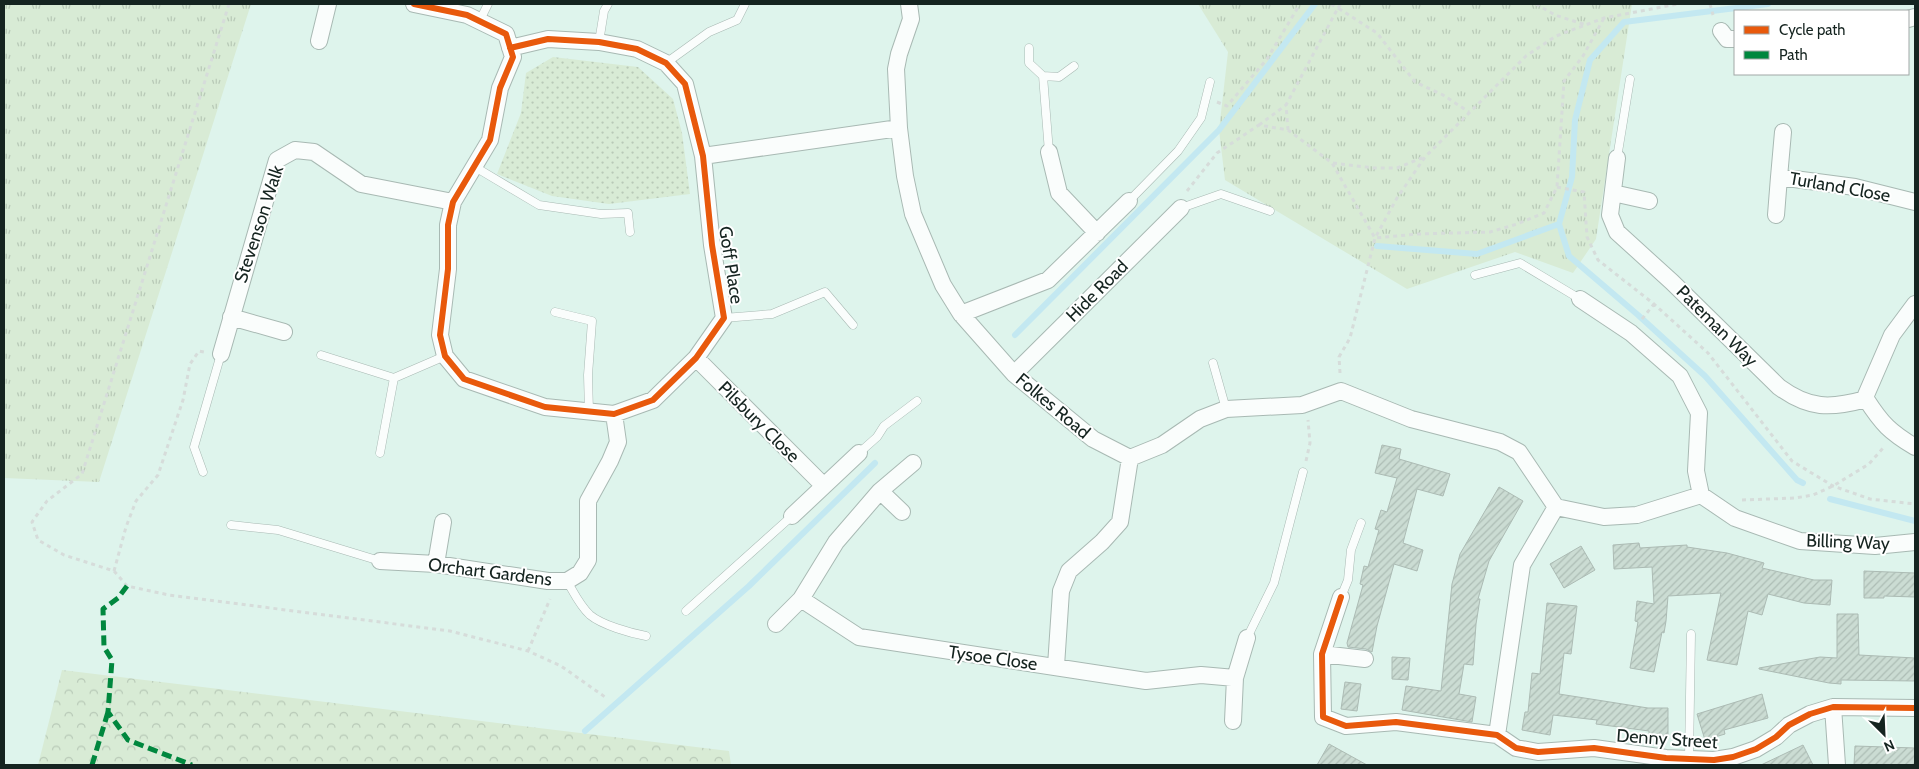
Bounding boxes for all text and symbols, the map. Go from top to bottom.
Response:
legend [1734,10,1909,75]
text: Cycle path [1779,21,1845,39]
text: Path [1779,46,1808,64]
street label: Stevenson Walk [230,162,289,285]
street label: Turland Close [1788,167,1892,207]
street label: Goff Place [714,225,748,305]
street label: Hide Road [1061,255,1133,327]
street label: Pateman Way [1672,281,1762,371]
street label: Folkes Road [1011,369,1095,443]
street label: Pilsbury Close [714,377,804,467]
street label: Billing Way [1806,530,1890,554]
street label: Orchart Gardens [427,553,553,591]
street label: Tysoe Close [947,641,1039,675]
north arrow [1859,709,1909,759]
street label: Denny Street [1616,724,1718,754]
text: N [1881,736,1897,756]

